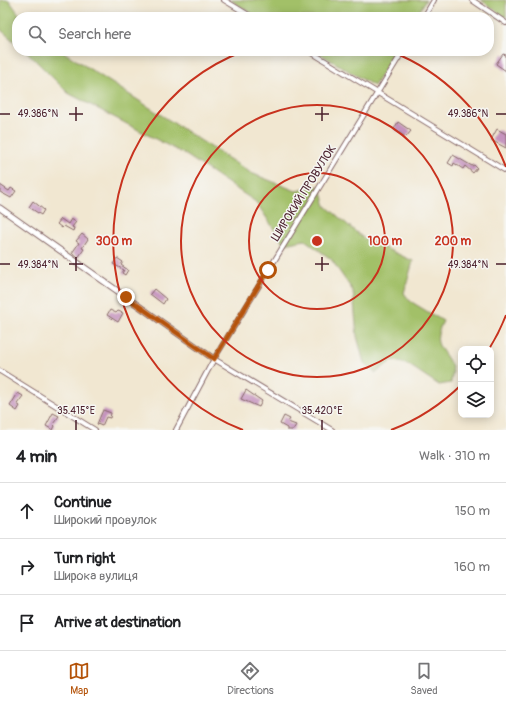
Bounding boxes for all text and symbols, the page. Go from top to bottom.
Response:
search box [12,12,494,56]
icon: search [26,23,48,45]
text: Search here [58,25,131,44]
text: 49.386°N [18,108,59,120]
text: 49.386°N [448,108,489,120]
street label: ШИРОКИЙ ПРОВУЛОК [268,142,340,244]
text: 300 m [96,234,133,249]
centre of rings [310,234,324,248]
text: 100 m [368,234,403,249]
text: 200 m [435,234,472,249]
text: 49.384°N [18,259,59,271]
text: 49.384°N [448,259,489,271]
route start [259,261,277,279]
route end [117,288,135,306]
map controls [458,346,494,418]
button: locate [458,346,494,382]
button: layers [458,382,494,418]
text: 35.415°E [57,405,95,417]
text: 35.420°E [302,405,343,417]
text: 4 min [16,446,57,467]
text: Walk · 310 m [419,448,490,464]
text: Continue [54,493,112,512]
icon: ahead [16,500,38,522]
text: 150 m [455,503,490,519]
text: Широкий провулок [54,512,157,528]
text: Turn right [54,549,115,568]
icon: right [16,556,38,578]
text: 160 m [454,559,490,575]
text: Широка вулиця [54,568,138,584]
icon: arrive [16,612,38,634]
text: Arrive at destination [54,613,181,632]
tab: Map [68,660,90,697]
tab: Directions [227,660,274,697]
tab: Saved [410,660,438,697]

